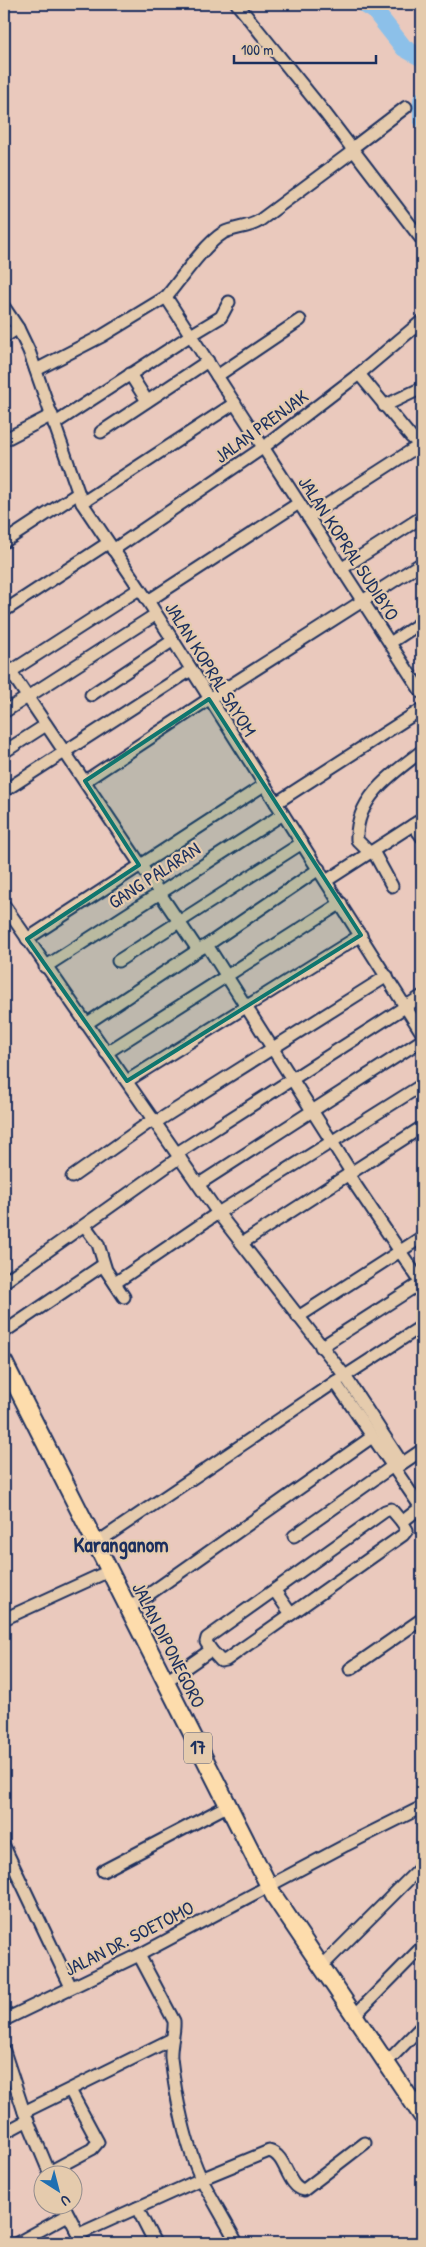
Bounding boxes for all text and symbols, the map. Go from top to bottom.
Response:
scale bar [234,32,376,64]
text: 100 m [241,39,274,60]
street label: JALAN PRENJAK [209,383,313,469]
street label: JALAN KOPRAL SUDIBYO [293,471,405,625]
street label: JALAN KOPRAL SAYOM [159,597,263,741]
street label: GANG PALARAN [103,836,205,914]
district label: Karanganom [74,1530,168,1560]
street label: JALAN DIPONEGORO [126,1578,212,1712]
road number: 17 [184,1732,212,1764]
street label: JALAN DR. SOETOMO [60,1894,198,1982]
north arrow [32,2164,82,2214]
text: U [57,2191,75,2211]

